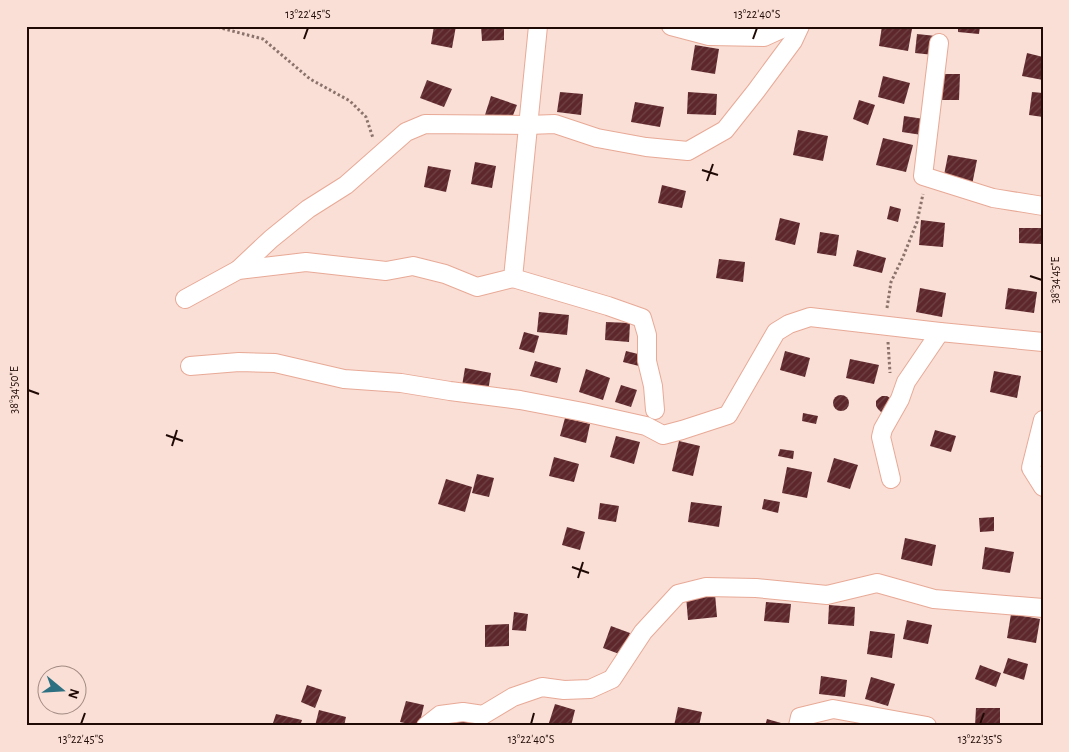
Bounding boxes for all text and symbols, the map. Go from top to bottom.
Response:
text: 13°22'45"S [285,8,331,20]
text: 13°22'40"S [734,8,781,20]
text: 38°34'45"E [1049,256,1061,303]
text: 38°34'50"E [8,366,20,414]
north arrow [38,664,88,714]
text: N [65,687,82,701]
text: 13°22'45"S [58,733,104,745]
text: 13°22'40"S [508,733,555,745]
text: 13°22'35"S [958,733,1003,745]

